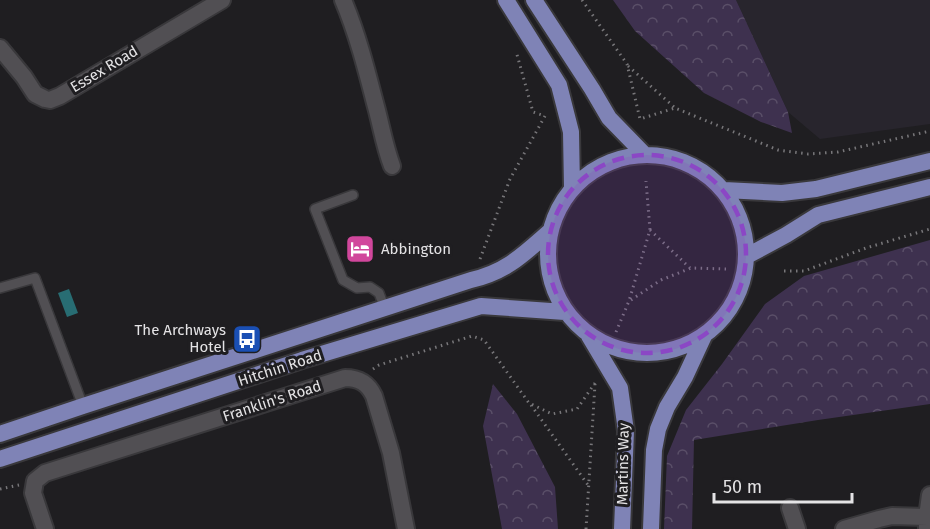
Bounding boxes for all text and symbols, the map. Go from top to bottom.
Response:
street label: Essex Road [67,42,141,96]
hotel icon: Abbington [344,233,376,265]
place label: Abbington [381,240,451,258]
place label: The Archways Hotel [135,321,227,356]
bus stop icon: The Archways Hotel [231,323,263,355]
street label: Hitchin Road [236,346,324,390]
street label: Franklin's Road [220,377,324,425]
street label: Martins Way [613,422,633,505]
scale bar [714,466,852,504]
text: 50 m [723,476,762,498]

